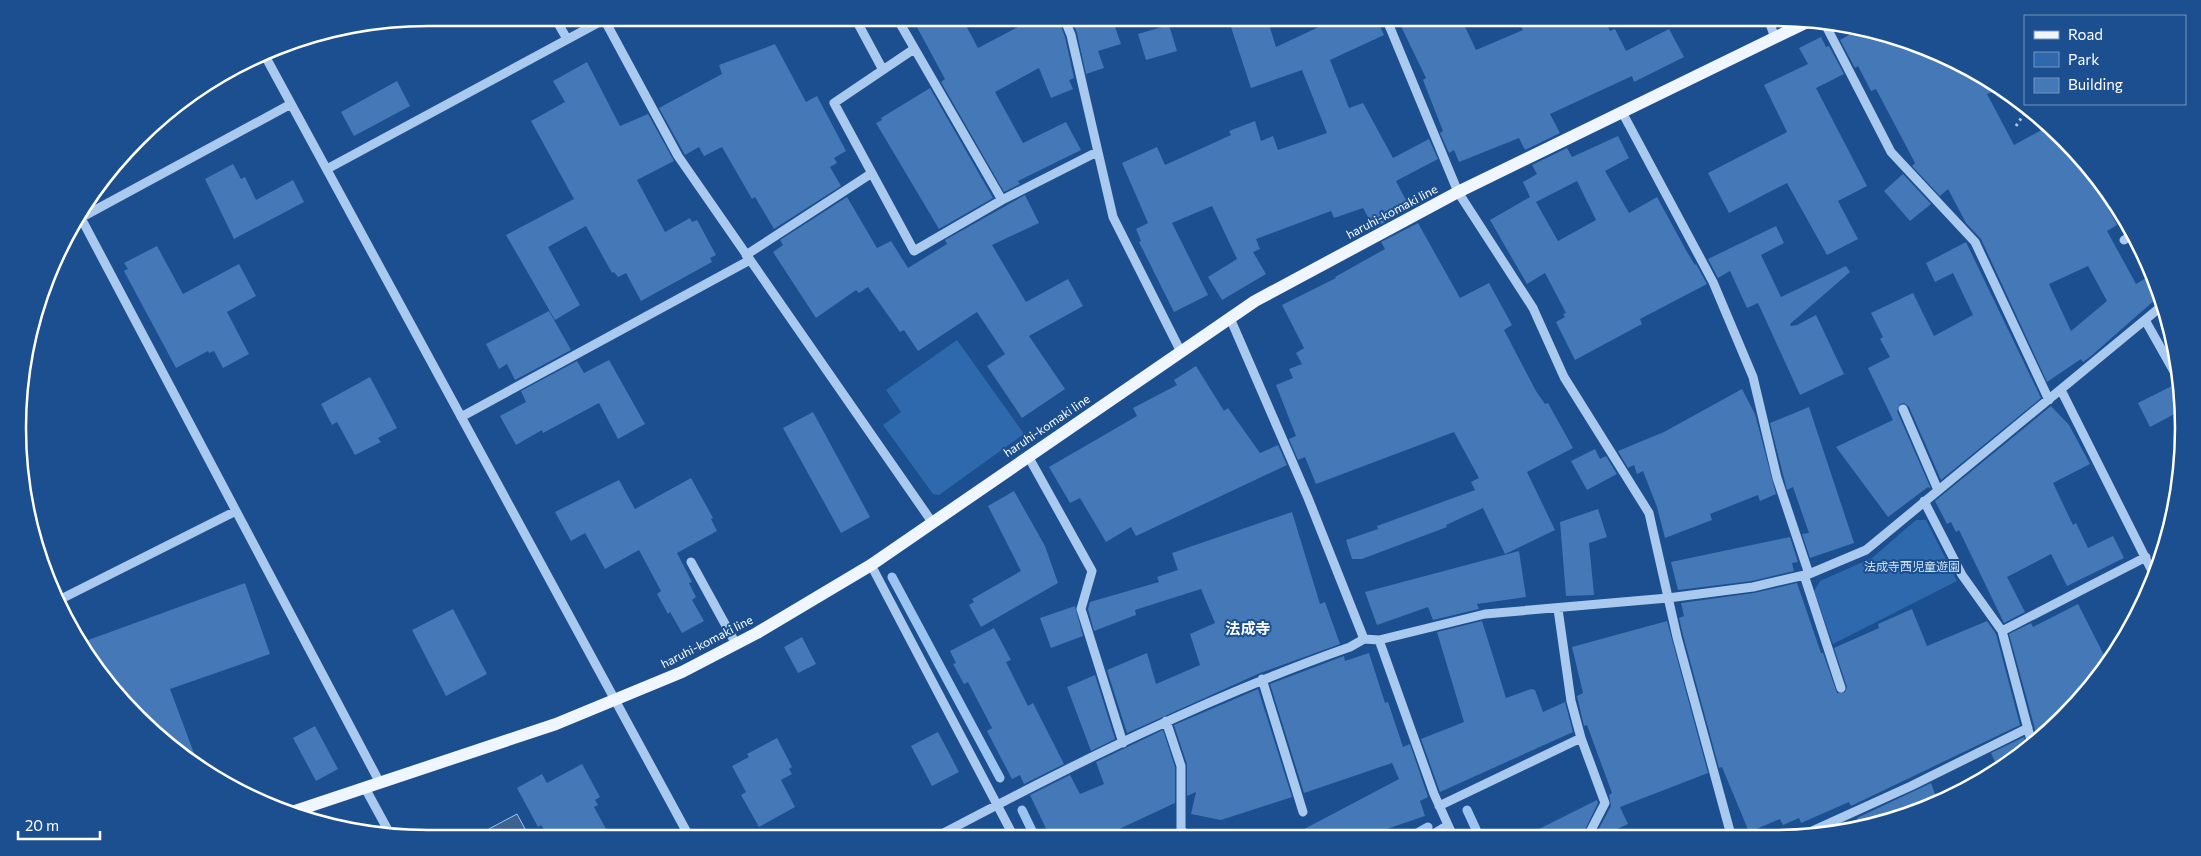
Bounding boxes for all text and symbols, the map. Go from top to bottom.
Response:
legend [2024,15,2186,105]
text: Road [2068,25,2103,43]
text: Park [2068,50,2099,68]
text: Building [2068,75,2123,93]
street label: haruhi-komaki line [1344,181,1439,241]
street label: haruhi-komaki line [1001,391,1092,459]
park label: 法成寺西児童遊園 [1864,559,1960,573]
street label: haruhi-komaki line [658,612,755,670]
district label: 法成寺 [1225,619,1271,637]
scale bar [18,808,100,840]
text: 20 m [25,816,59,834]

